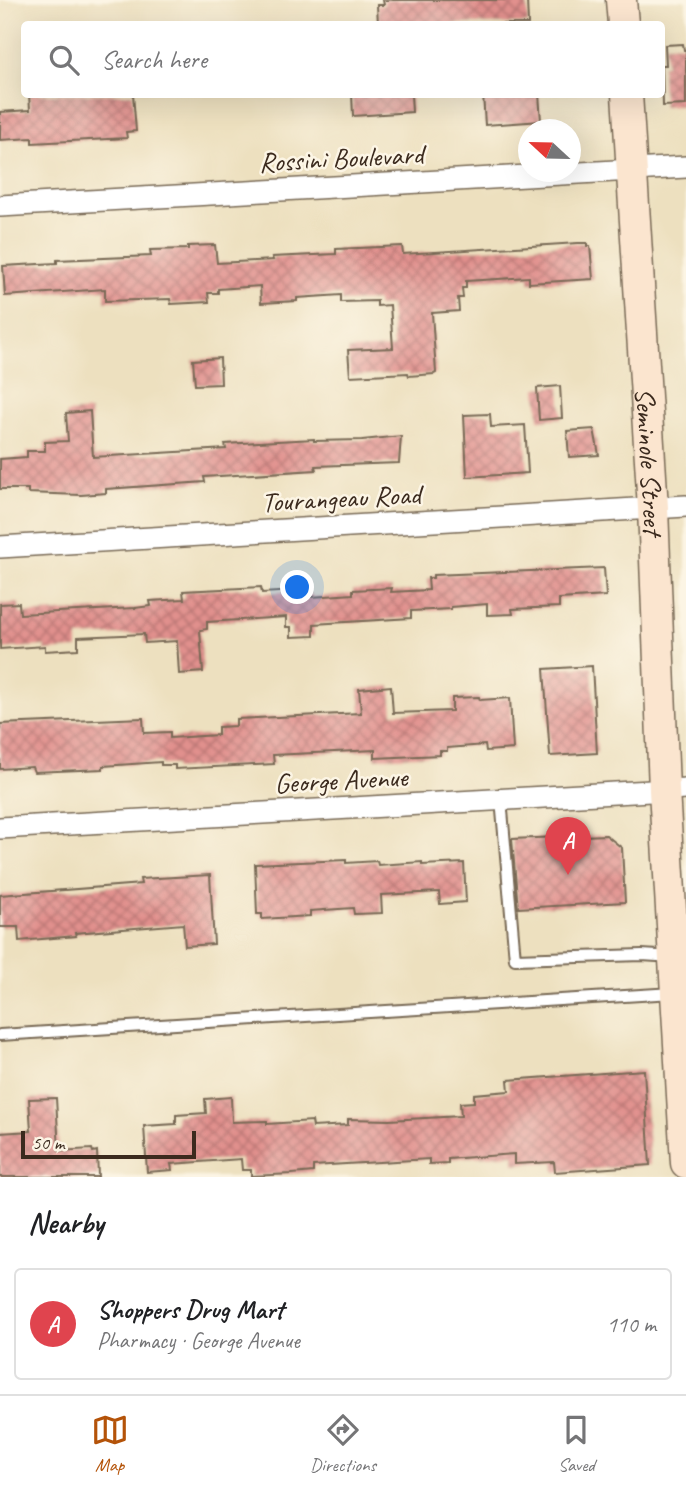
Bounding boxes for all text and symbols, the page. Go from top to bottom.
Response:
search box [21,21,665,98]
icon: search [45,41,83,79]
text: Search here [101,43,207,76]
north arrow [518,119,581,182]
street label: Rossini Boulevard [258,136,428,180]
street label: Seminole Street [628,387,672,539]
street label: Tourangeau Road [261,476,425,520]
your location [280,570,314,604]
street label: George Avenue [274,759,410,801]
pin: A [545,817,591,875]
scale bar [21,1128,196,1160]
text: 50 m [32,1131,64,1155]
text: Nearby [28,1204,104,1242]
text: Shoppers Drug Mart [97,1293,284,1326]
text: A [47,1310,59,1339]
text: 110 m [607,1310,656,1339]
text: Pharmacy · George Avenue [97,1326,300,1355]
tab: Map [91,1411,129,1477]
tab: Directions [310,1411,376,1477]
tab: Saved [557,1411,595,1477]

